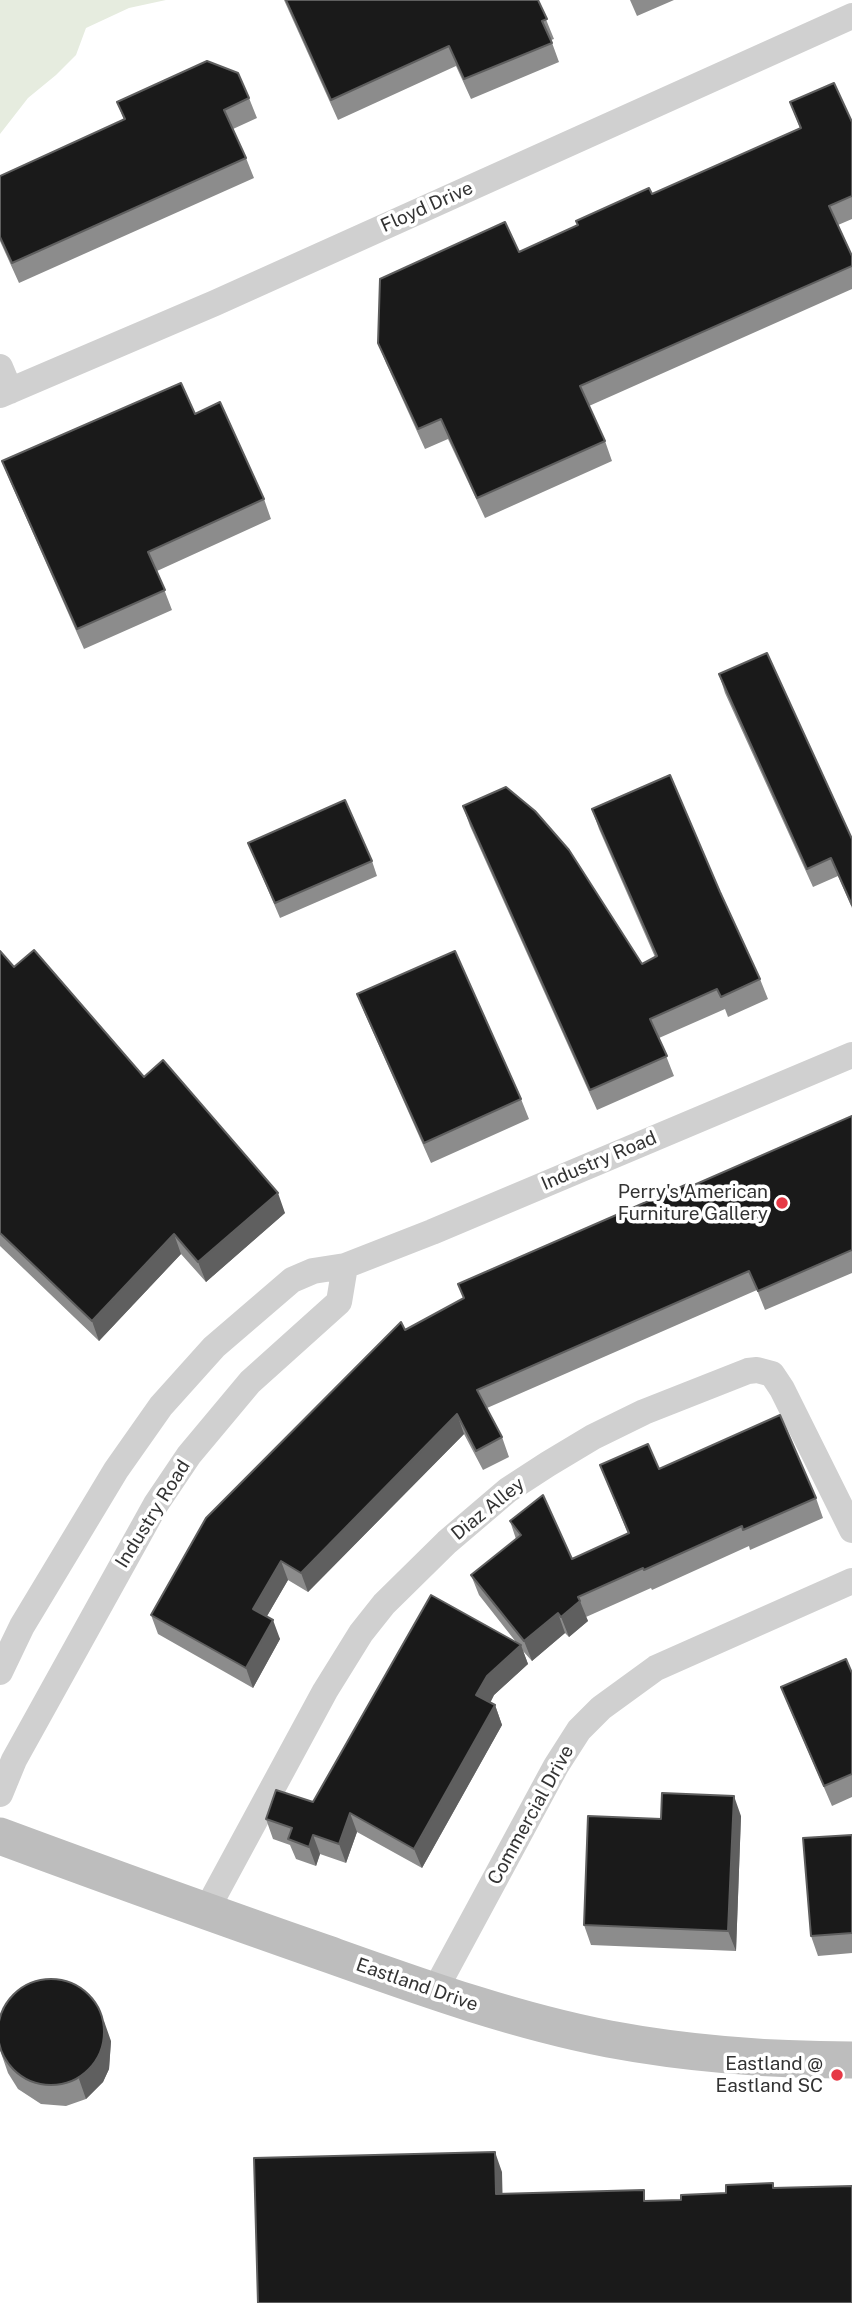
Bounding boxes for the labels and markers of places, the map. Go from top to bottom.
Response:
place label: Perry's American Furniture Gallery [618,1181,768,1225]
marker: Perry's American Furniture Gallery [774,1195,790,1211]
place label: Eastland @ Eastland SC [715,2053,823,2097]
marker: Eastland @ Eastland SC [829,2067,845,2083]

